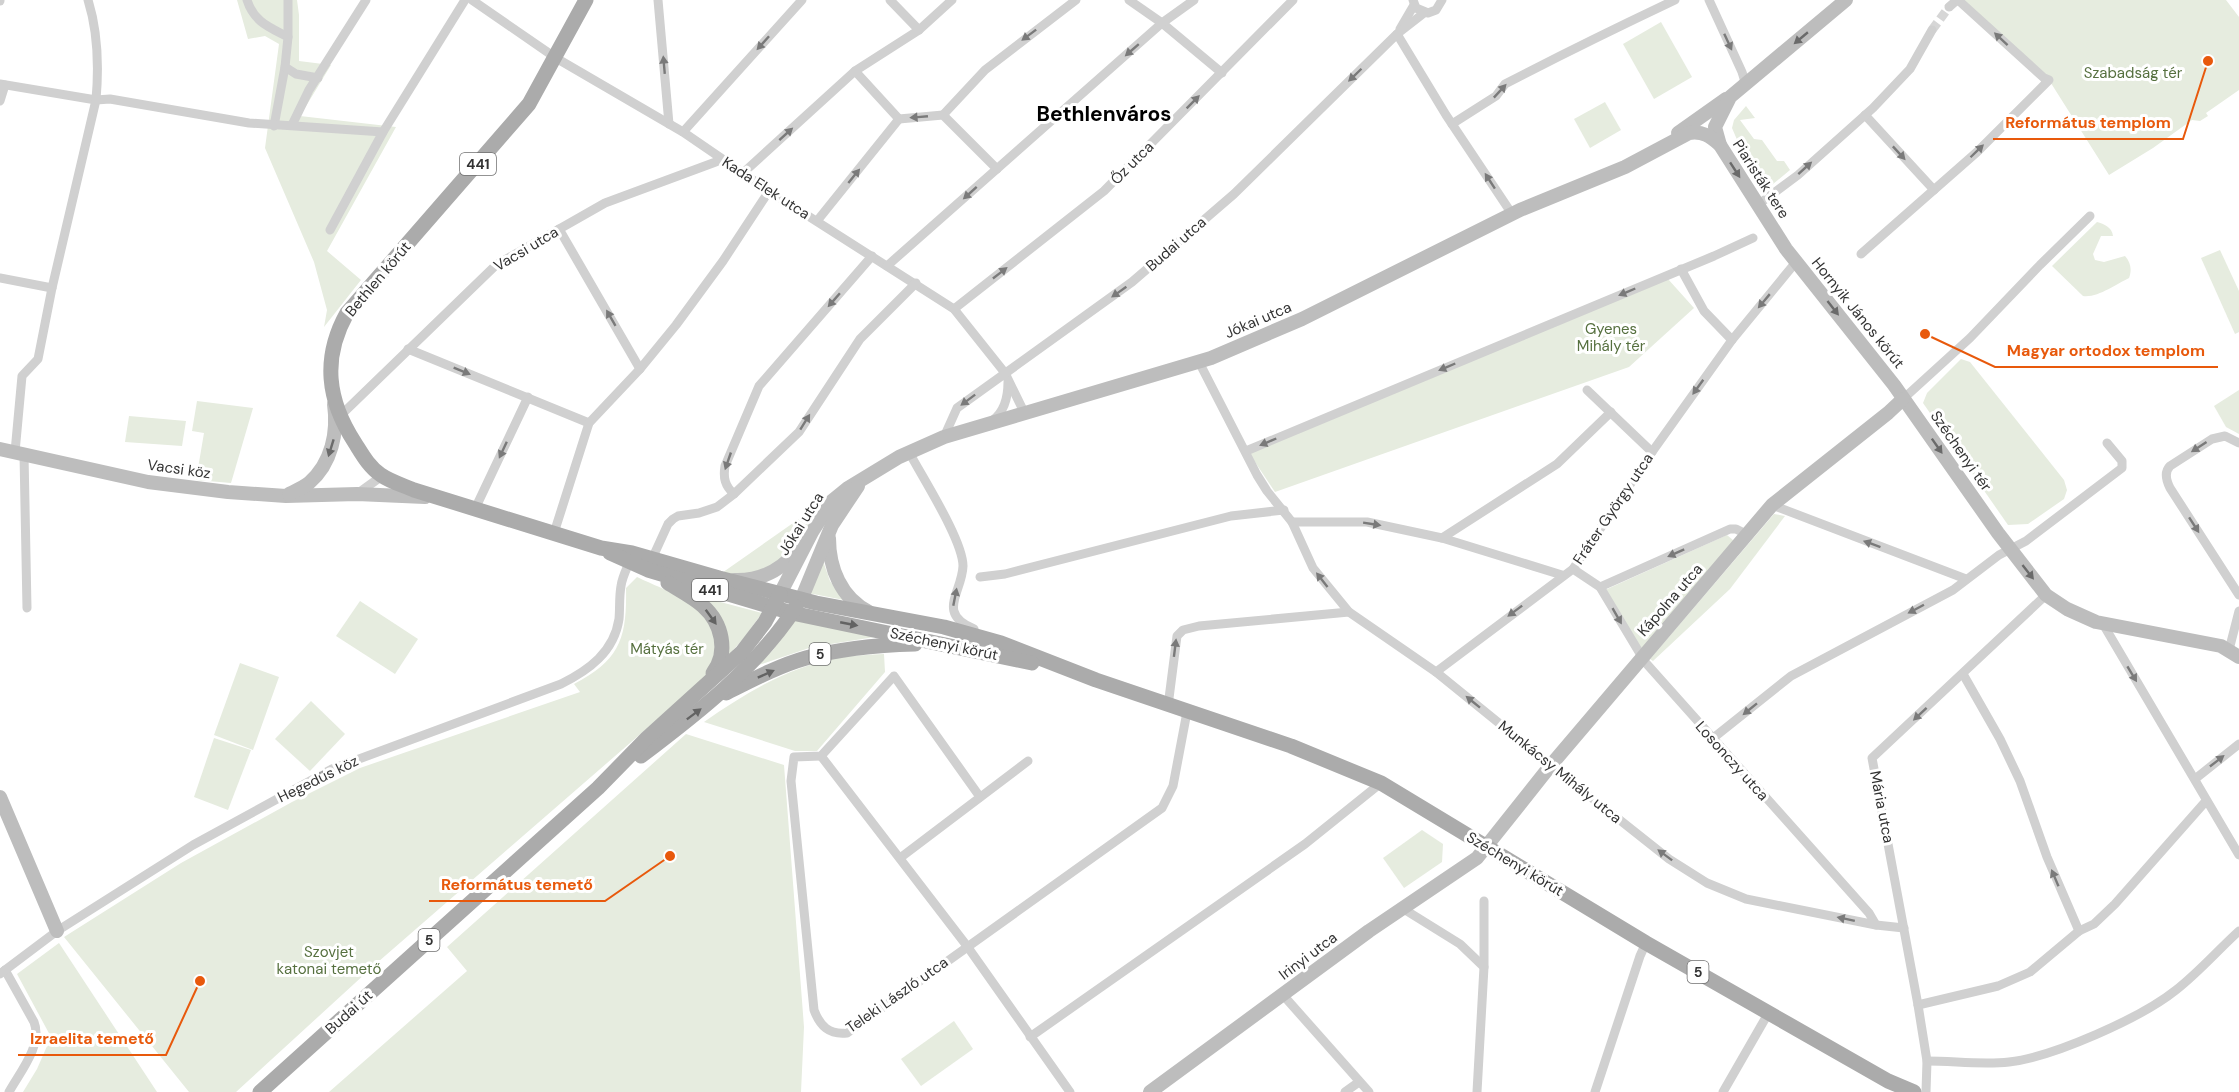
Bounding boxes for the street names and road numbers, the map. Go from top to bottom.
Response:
street label: Piaristák tere [1728,136,1794,222]
street label: Őz utca [1106,137,1158,189]
street label: Kada Elek utca [718,152,814,224]
road number: 441 [460,153,496,175]
street label: Budai utca [1142,212,1210,276]
street label: Vacsi utca [490,222,562,276]
street label: Bethlen körút [341,237,415,321]
street label: Hornyik János körút [1807,253,1909,373]
street label: Jókai utca [1222,297,1294,343]
street label: Széchenyi tér [1926,407,1996,496]
street label: Fráter György utca [1568,449,1658,569]
street label: Vacsi köz [146,455,212,483]
street label: Jókai utca [774,489,828,559]
street label: Kápolna utca [1633,559,1707,641]
road number: 441 [692,579,728,601]
street label: Széchenyi körút [888,623,1000,665]
road number: 5 [810,643,830,665]
street label: Munkácsy Mihály utca [1494,716,1626,828]
street label: Losonczy utca [1691,717,1773,805]
street label: Hegedűs köz [274,751,362,807]
street label: Mária utca [1865,769,1899,845]
street label: Széchenyi körút [1463,827,1567,901]
street label: Irinyi utca [1275,928,1341,984]
road number: 5 [418,929,440,951]
street label: Teleki László utca [842,952,952,1038]
road number: 5 [1688,961,1708,983]
street label: Budai út [321,985,377,1039]

